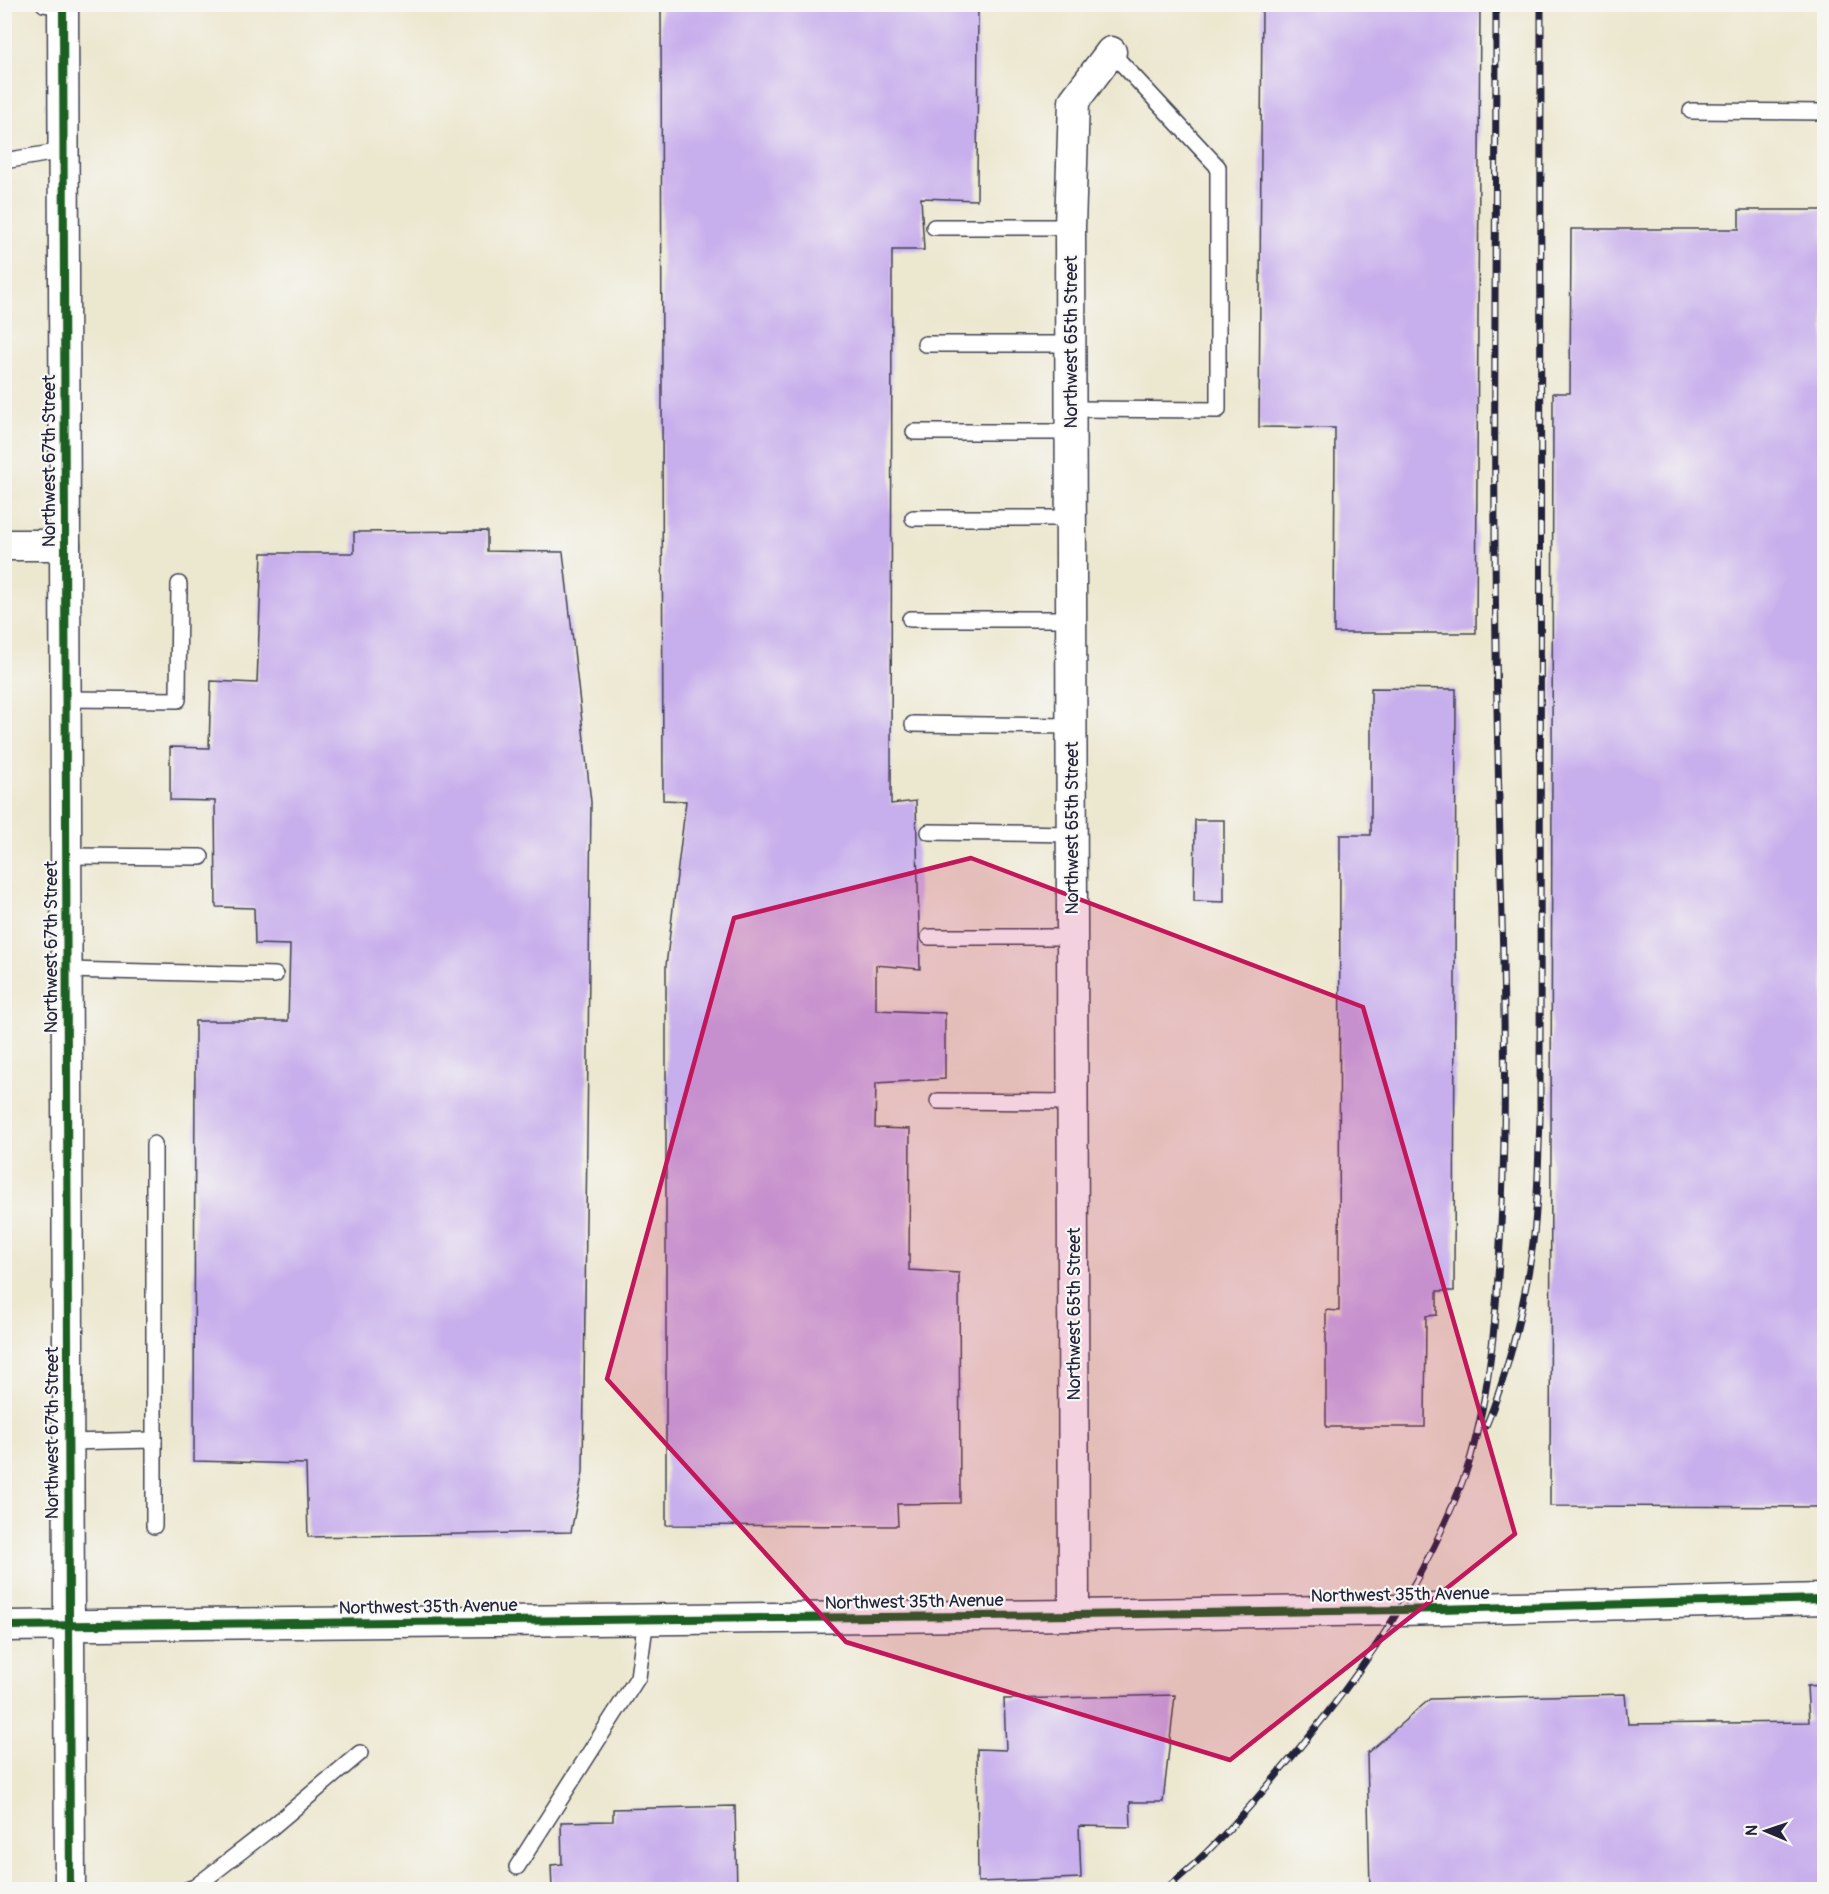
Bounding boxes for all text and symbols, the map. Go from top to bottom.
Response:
street label: Northwest 65th Street [1060,255,1083,428]
street label: Northwest 67th Street [38,374,61,547]
street label: Northwest 65th Street [1061,741,1084,914]
street label: Northwest 67th Street [40,860,63,1033]
street label: Northwest 65th Street [1063,1227,1086,1400]
street label: Northwest 67th Street [41,1346,64,1519]
street label: Northwest 35th Avenue [1310,1582,1490,1608]
street label: Northwest 35th Avenue [824,1589,1004,1615]
street label: Northwest 35th Avenue [338,1594,518,1620]
north arrow [1736,1801,1796,1861]
text: N [1742,1825,1762,1836]

